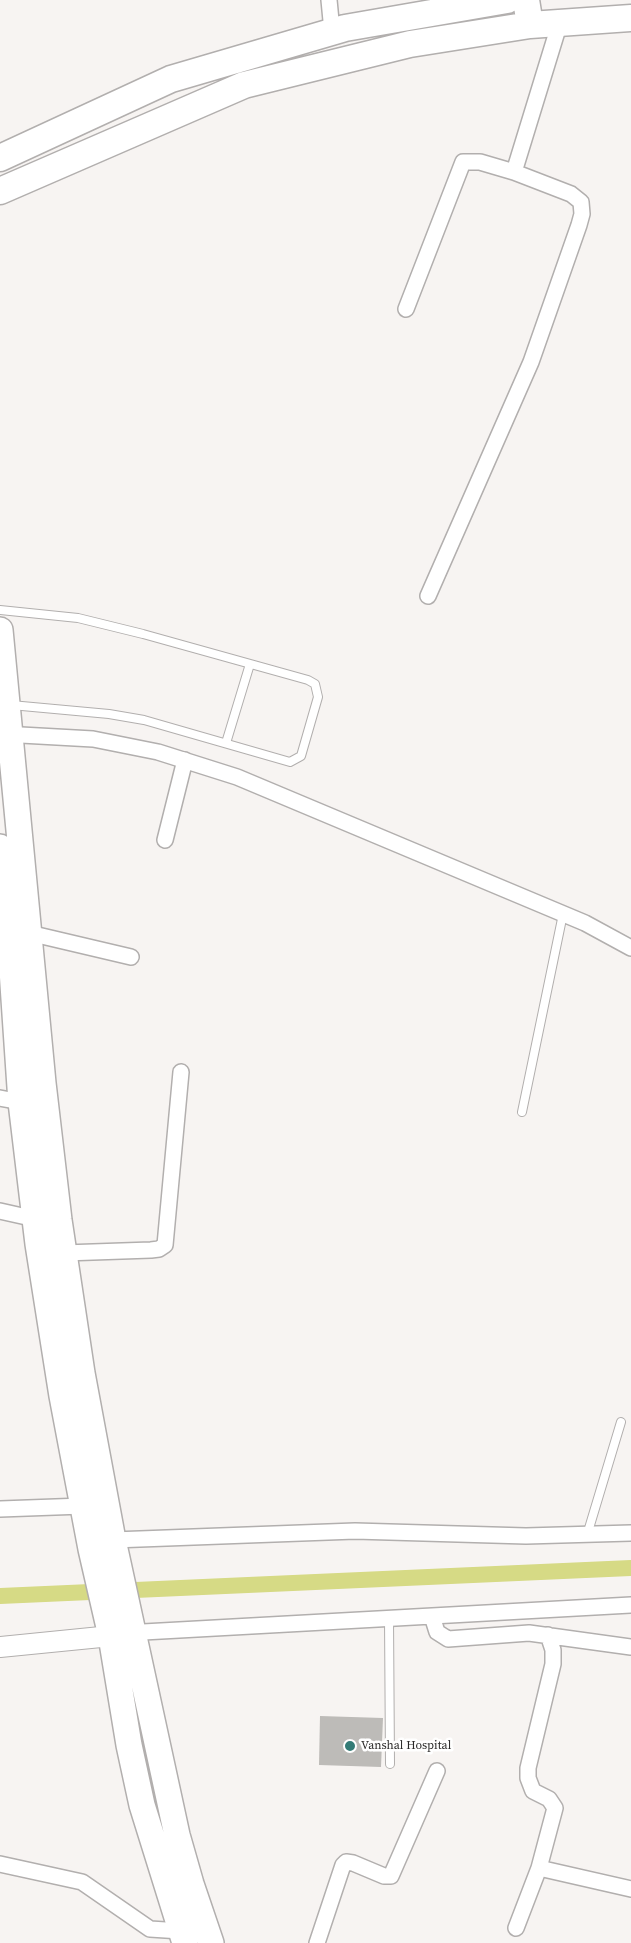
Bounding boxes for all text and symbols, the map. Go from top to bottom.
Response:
marker: Vanshal Hospital [343,1739,357,1753]
place label: Vanshal Hospital [361,1739,451,1753]

